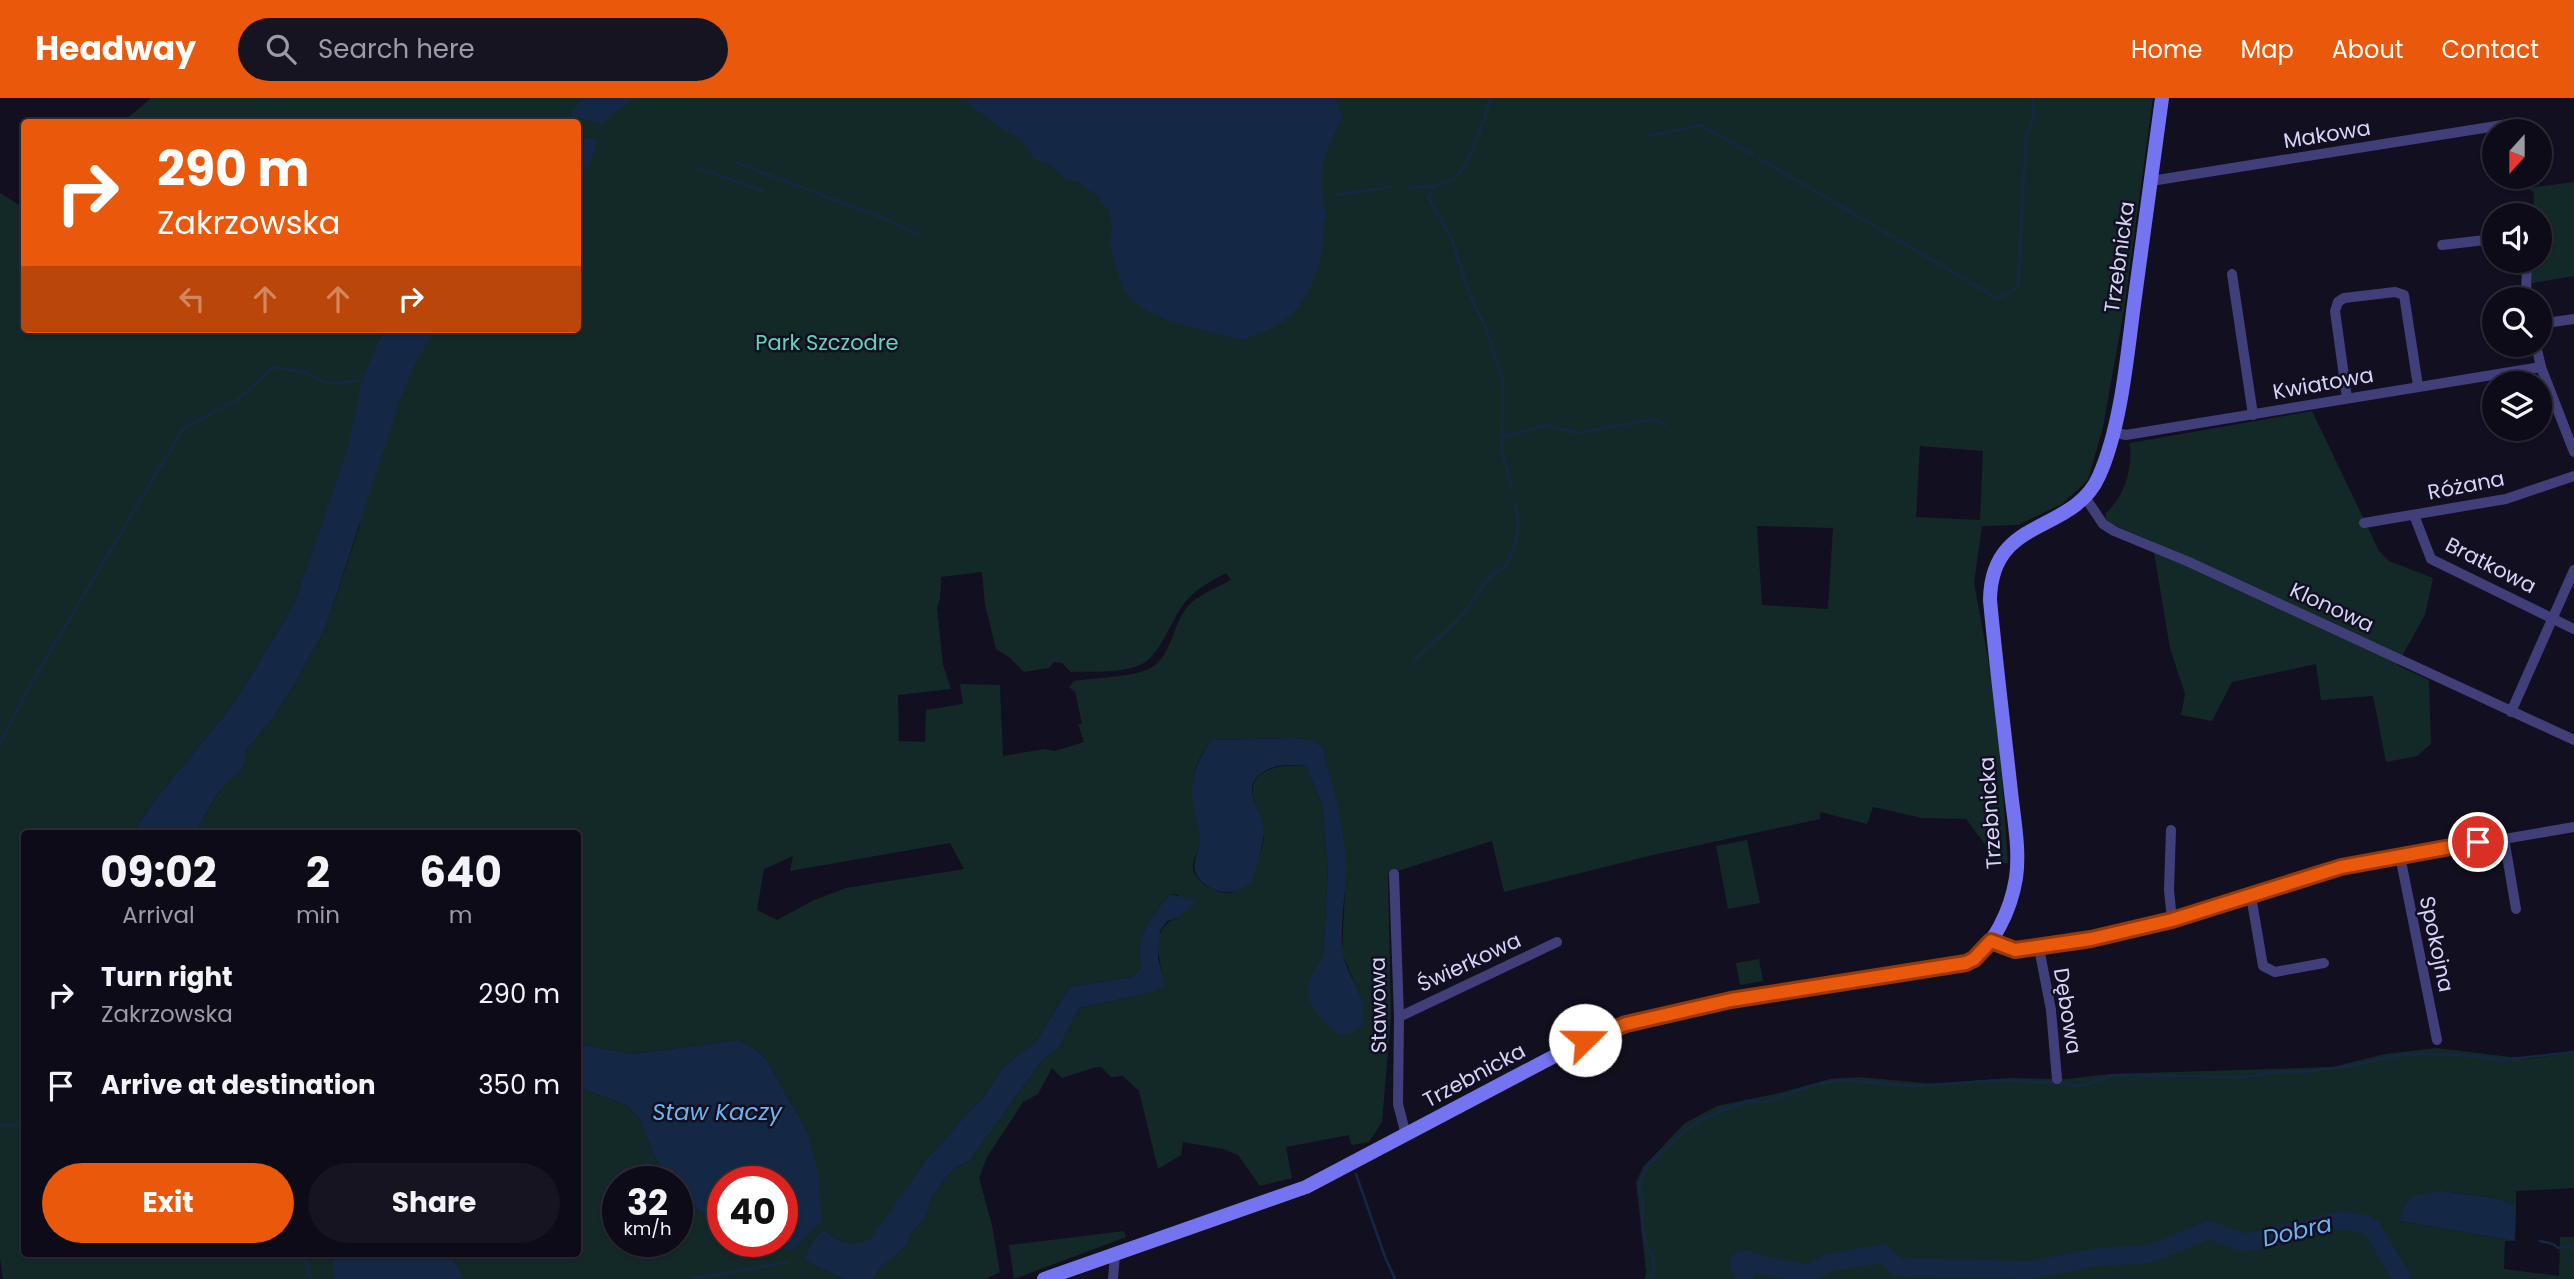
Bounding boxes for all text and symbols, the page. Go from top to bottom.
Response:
search box [238,18,728,81]
text: Headway [35,25,196,72]
icon: search [262,30,300,68]
text: Search here [318,31,475,67]
text: Home [2131,33,2203,66]
text: Map [2241,33,2294,66]
text: About [2332,33,2403,66]
text: Contact [2441,33,2539,66]
street label: Makowa [2281,113,2373,155]
north arrow [2482,119,2552,189]
map controls [2482,119,2552,441]
text: 290 m [157,135,309,203]
icon: right [42,147,133,238]
street label: Trzebnicka [2097,199,2141,315]
text: Zakrzowska [157,200,340,245]
button: sound [2482,203,2552,273]
icon: left [173,280,211,318]
icon: ahead [246,280,284,318]
icon: ahead [319,280,357,318]
icon: right [392,280,430,318]
button: search [2482,287,2552,357]
park label: Park Szczodre [755,328,899,357]
street label: Kwiatowa [2270,360,2376,406]
button: layers [2482,371,2552,441]
street label: Różana [2425,463,2507,507]
street label: Bratkowa [2441,530,2541,600]
street label: Klonowa [2285,575,2379,639]
street label: Trzebnicka [1972,756,2008,870]
pin [2448,812,2508,872]
icon: arrive [2459,823,2497,861]
text: 09:02 [100,843,217,902]
text: 2 [306,843,330,902]
text: 640 [419,843,502,902]
street label: Spokojna [2413,894,2461,994]
text: Arrival [122,899,195,931]
text: min [296,899,340,931]
text: m [449,899,472,931]
street label: Świerkowa [1412,925,1526,999]
street label: Stawowa [1363,957,1393,1053]
text: Turn right [101,959,233,995]
street label: Dębowa [2047,966,2089,1056]
icon: right [42,976,80,1014]
text: 290 m [479,976,560,1012]
text: Zakrzowska [101,998,233,1030]
position arrow [1548,1003,1622,1077]
street label: Trzebnicka [1418,1036,1530,1114]
icon: arrive [42,1067,80,1105]
text: Arrive at destination [101,1067,376,1103]
text: 350 m [478,1067,560,1103]
water label: Staw Kaczy [652,1096,783,1128]
button: Exit [42,1163,294,1243]
button: Share [308,1163,560,1243]
speed limit sign: 40 [707,1166,798,1257]
text: 32 [627,1178,668,1227]
water label: Dobra [2259,1207,2335,1255]
text: km/h [624,1216,671,1241]

